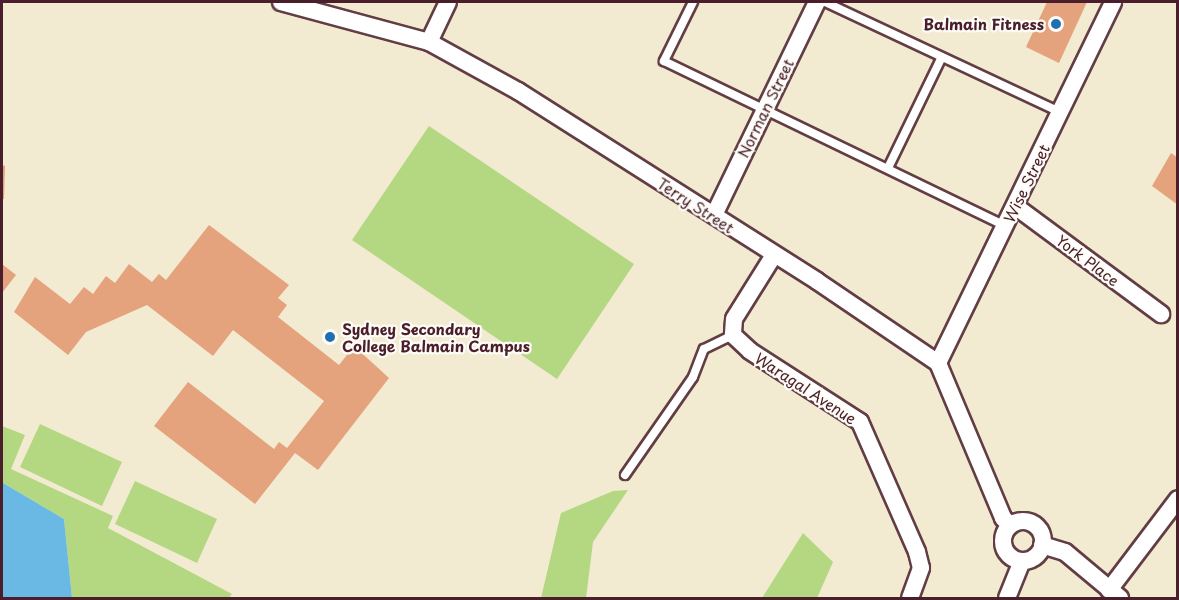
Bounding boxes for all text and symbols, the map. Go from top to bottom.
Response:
place label: Balmain Fitness [924,15,1044,33]
marker: Balmain Fitness [1049,17,1063,31]
street label: Norman Street [733,55,797,161]
street label: Wise Street [999,141,1053,225]
street label: Terry Street [654,173,738,237]
street label: York Place [1053,230,1123,290]
place label: Sydney Secondary College Balmain Campus [342,319,530,354]
marker: Sydney Secondary College Balmain Campus [323,330,337,344]
street label: Waragal Avenue [752,348,860,428]

